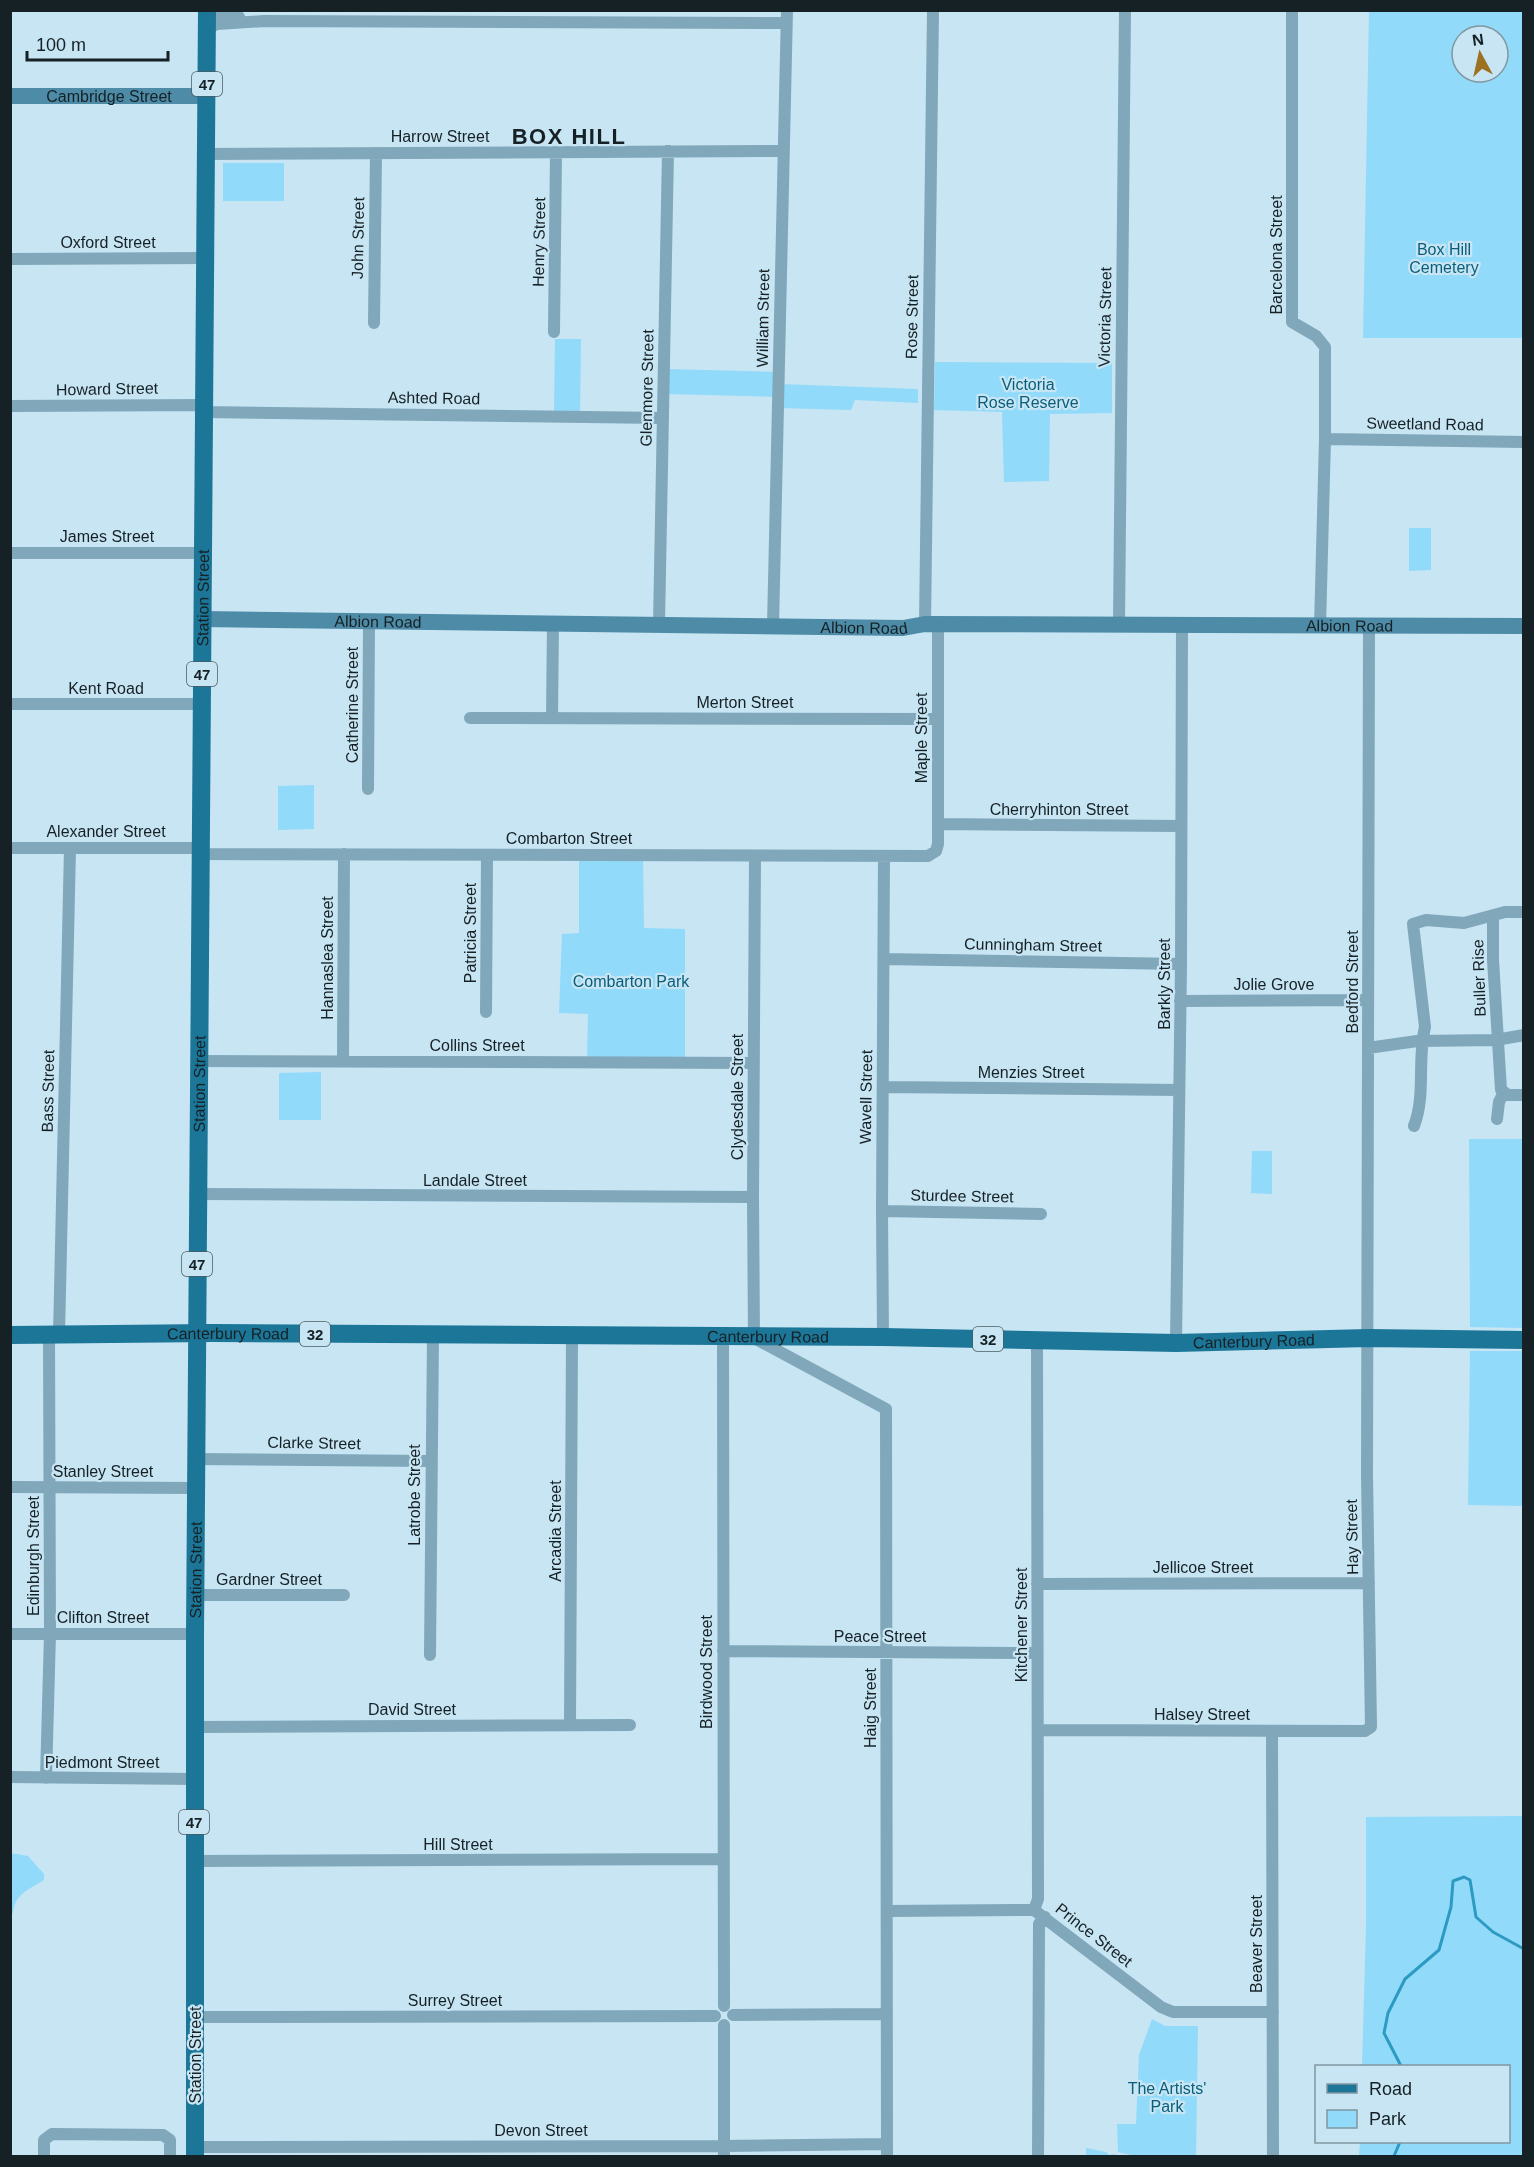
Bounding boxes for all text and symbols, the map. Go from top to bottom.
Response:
scale bar [27,24,168,62]
north arrow [1450,24,1510,84]
text: N [1471,30,1485,49]
text: 100 m [36,35,86,55]
road number: 47 [192,72,222,96]
street label: Cambridge Street [46,88,172,105]
district label: BOX HILL [512,124,626,149]
street label: Harrow Street [391,128,490,145]
street label: Barcelona Street [1268,195,1285,315]
street label: John Street [349,196,367,279]
street label: Henry Street [530,196,548,287]
street label: Oxford Street [60,234,156,251]
park label: Box Hill Cemetery [1409,241,1479,276]
street label: Victoria Street [1096,266,1114,367]
street label: William Street [754,268,772,367]
street label: Rose Street [903,274,921,359]
street label: Glenmore Street [637,329,657,447]
park label: Victoria Rose Reserve [977,376,1079,411]
street label: Howard Street [56,380,159,398]
street label: Ashted Road [388,389,480,407]
street label: Sweetland Road [1366,414,1484,434]
street label: James Street [60,528,155,545]
street label: Station Street [194,549,212,647]
street label: Albion Road [334,612,422,630]
street label: Albion Road [1306,617,1393,634]
street label: Albion Road [820,618,909,637]
street label: Catherine Street [344,646,361,763]
road number: 47 [187,662,217,686]
street label: Kent Road [68,680,144,697]
street label: Maple Street [913,692,930,783]
street label: Merton Street [697,694,794,711]
street label: Cherryhinton Street [990,801,1129,818]
street label: Alexander Street [46,823,166,840]
street label: Combarton Street [506,830,633,847]
street label: Patricia Street [462,882,479,983]
street label: Hannaslea Street [319,896,336,1020]
street label: Bedford Street [1344,930,1361,1034]
street label: Cunningham Street [964,935,1103,955]
street label: Barkly Street [1156,938,1173,1030]
street label: Buller Rise [1469,939,1489,1017]
park label: Combarton Park [573,973,690,990]
street label: Jolie Grove [1234,976,1315,993]
street label: Clydesdale Street [729,1033,746,1160]
street label: Station Street [190,1035,208,1133]
street label: Collins Street [429,1037,525,1054]
street label: Bass Street [39,1049,57,1132]
street label: Wavell Street [857,1049,875,1144]
street label: Menzies Street [978,1064,1085,1081]
street label: Landale Street [423,1172,528,1189]
street label: Sturdee Street [910,1187,1014,1205]
road number: 47 [182,1252,212,1276]
road number: 32 [300,1322,330,1346]
street label: Canterbury Road [167,1324,289,1342]
street label: Canterbury Road [707,1327,829,1345]
road number: 32 [973,1327,1003,1351]
street label: Canterbury Road [1193,1331,1315,1351]
street label: Clarke Street [267,1434,361,1452]
street label: Latrobe Street [406,1444,423,1546]
street label: Stanley Street [53,1463,154,1480]
street label: Arcadia Street [547,1480,564,1582]
street label: Edinburgh Street [25,1495,42,1616]
street label: Hay Street [1343,1499,1361,1575]
street label: Station Street [187,1521,204,1619]
street label: Jellicoe Street [1153,1559,1254,1576]
street label: Kitchener Street [1013,1567,1030,1682]
street label: Gardner Street [216,1571,322,1588]
street label: Clifton Street [57,1609,150,1626]
street label: Birdwood Street [698,1615,715,1729]
street label: Peace Street [834,1628,927,1645]
street label: Haig Street [862,1667,879,1748]
street label: David Street [368,1701,457,1718]
street label: Halsey Street [1154,1706,1251,1723]
street label: Piedmont Street [45,1754,160,1771]
road number: 47 [179,1810,209,1834]
street label: Hill Street [423,1836,493,1853]
street label: Beaver Street [1248,1895,1265,1993]
street label: Prince Street [1052,1900,1136,1971]
street label: Surrey Street [408,1992,503,2009]
street label: Station Street [187,2006,204,2103]
legend [1315,2065,1510,2143]
text: Road [1369,2079,1412,2099]
park label: The Artists' Park [1128,2080,1206,2115]
text: Park [1369,2109,1407,2129]
street label: Devon Street [494,2122,588,2139]

